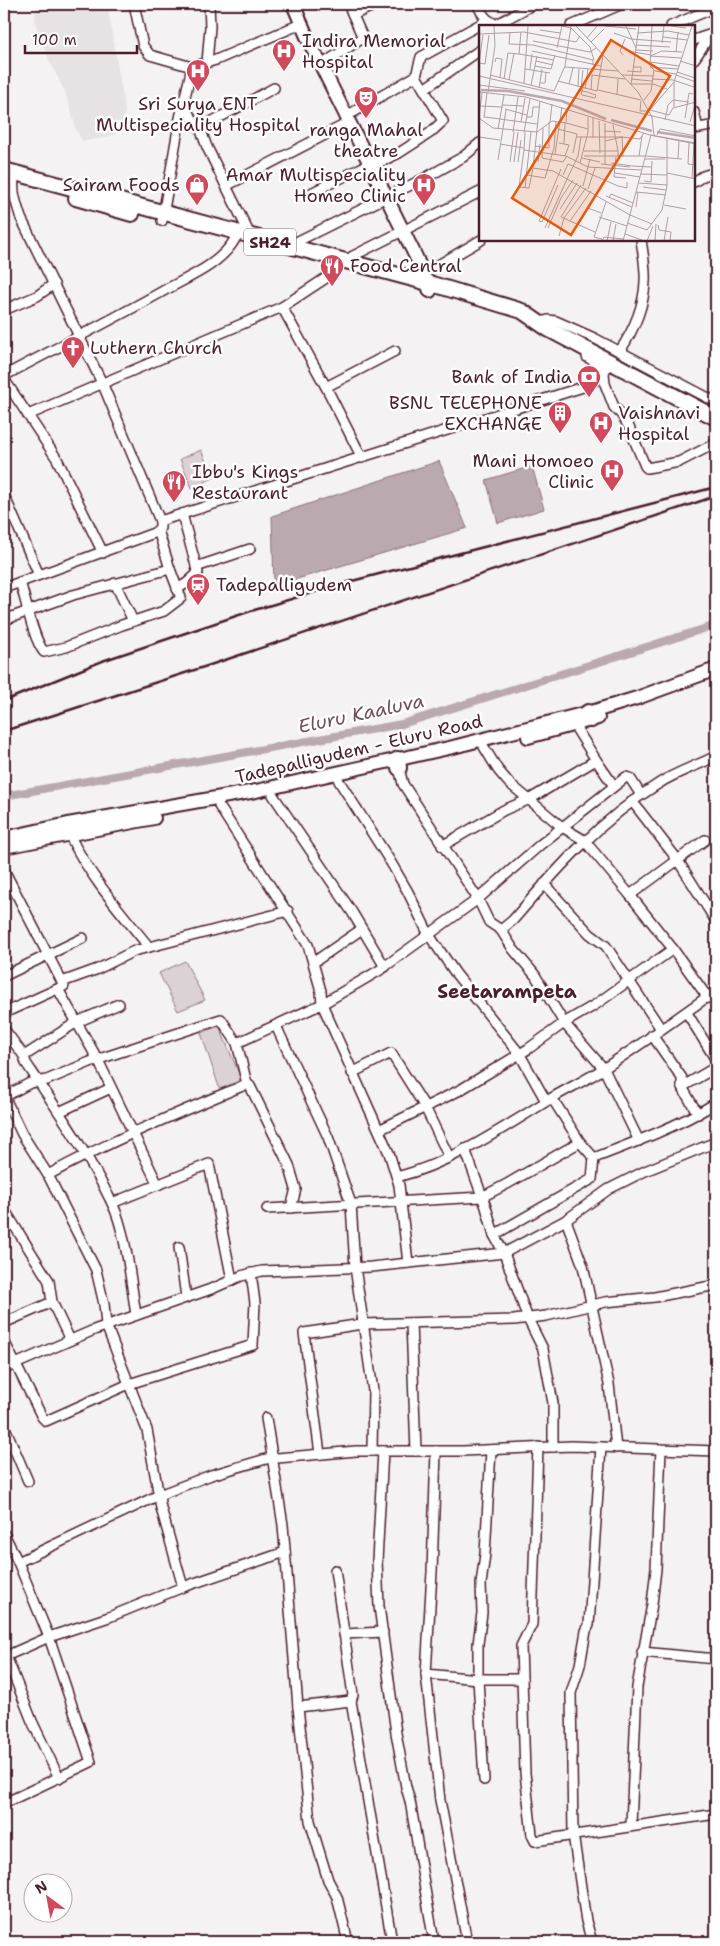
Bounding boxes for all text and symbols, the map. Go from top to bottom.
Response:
scale bar [25,22,138,54]
inset map [479,25,695,241]
place label: Indira Memorial Hospital [302,29,446,74]
text: 100 m [32,30,77,50]
hospital icon: Indira Memorial Hospital [271,38,297,72]
hospital icon: Sri Surya ENT Multispeciality Hospital [185,58,211,92]
theatre icon: ranga Mahal theatre [353,85,379,119]
place label: Sri Surya ENT Multispeciality Hospital [96,92,300,137]
place label: ranga Mahal theatre [309,118,423,163]
place label: Amar Multispeciality Homeo Clinic [226,163,406,208]
shop icon: Sairam Foods [184,172,210,206]
hospital icon: Amar Multispeciality Homeo Clinic [411,172,437,206]
place label: Sairam Foods [63,173,180,197]
road number: SH24 [244,228,296,256]
restaurant icon: Food Central [319,253,345,287]
place label: Food Central [350,254,462,278]
church icon: Luthern Church [60,335,86,369]
place label: Luthern Church [90,336,222,360]
bank icon: Bank of India [576,364,602,398]
place label: Bank of India [452,365,572,389]
place label: BSNL TELEPHONE EXCHANGE [389,391,542,436]
building icon: BSNL TELEPHONE EXCHANGE [547,400,573,434]
place label: Vaishnavi Hospital [618,401,700,446]
hospital icon: Vaishnavi Hospital [588,410,614,444]
place label: Mani Homoeo Clinic [472,449,594,494]
hospital icon: Mani Homoeo Clinic [599,458,625,492]
place label: Ibbu's Kings Restaurant [192,460,298,505]
restaurant icon: Ibbu's Kings Restaurant [161,469,187,503]
station icon: Tadepalligudem [185,572,211,606]
place label: Tadepalligudem [216,573,352,597]
water label: Eluru Kaaluva [296,688,426,739]
street label: Tadepalligudem - Eluru Road [233,709,485,789]
district label: Seetarampeta [437,979,577,1004]
north arrow [22,1874,72,1924]
text: N [32,1876,51,1898]

